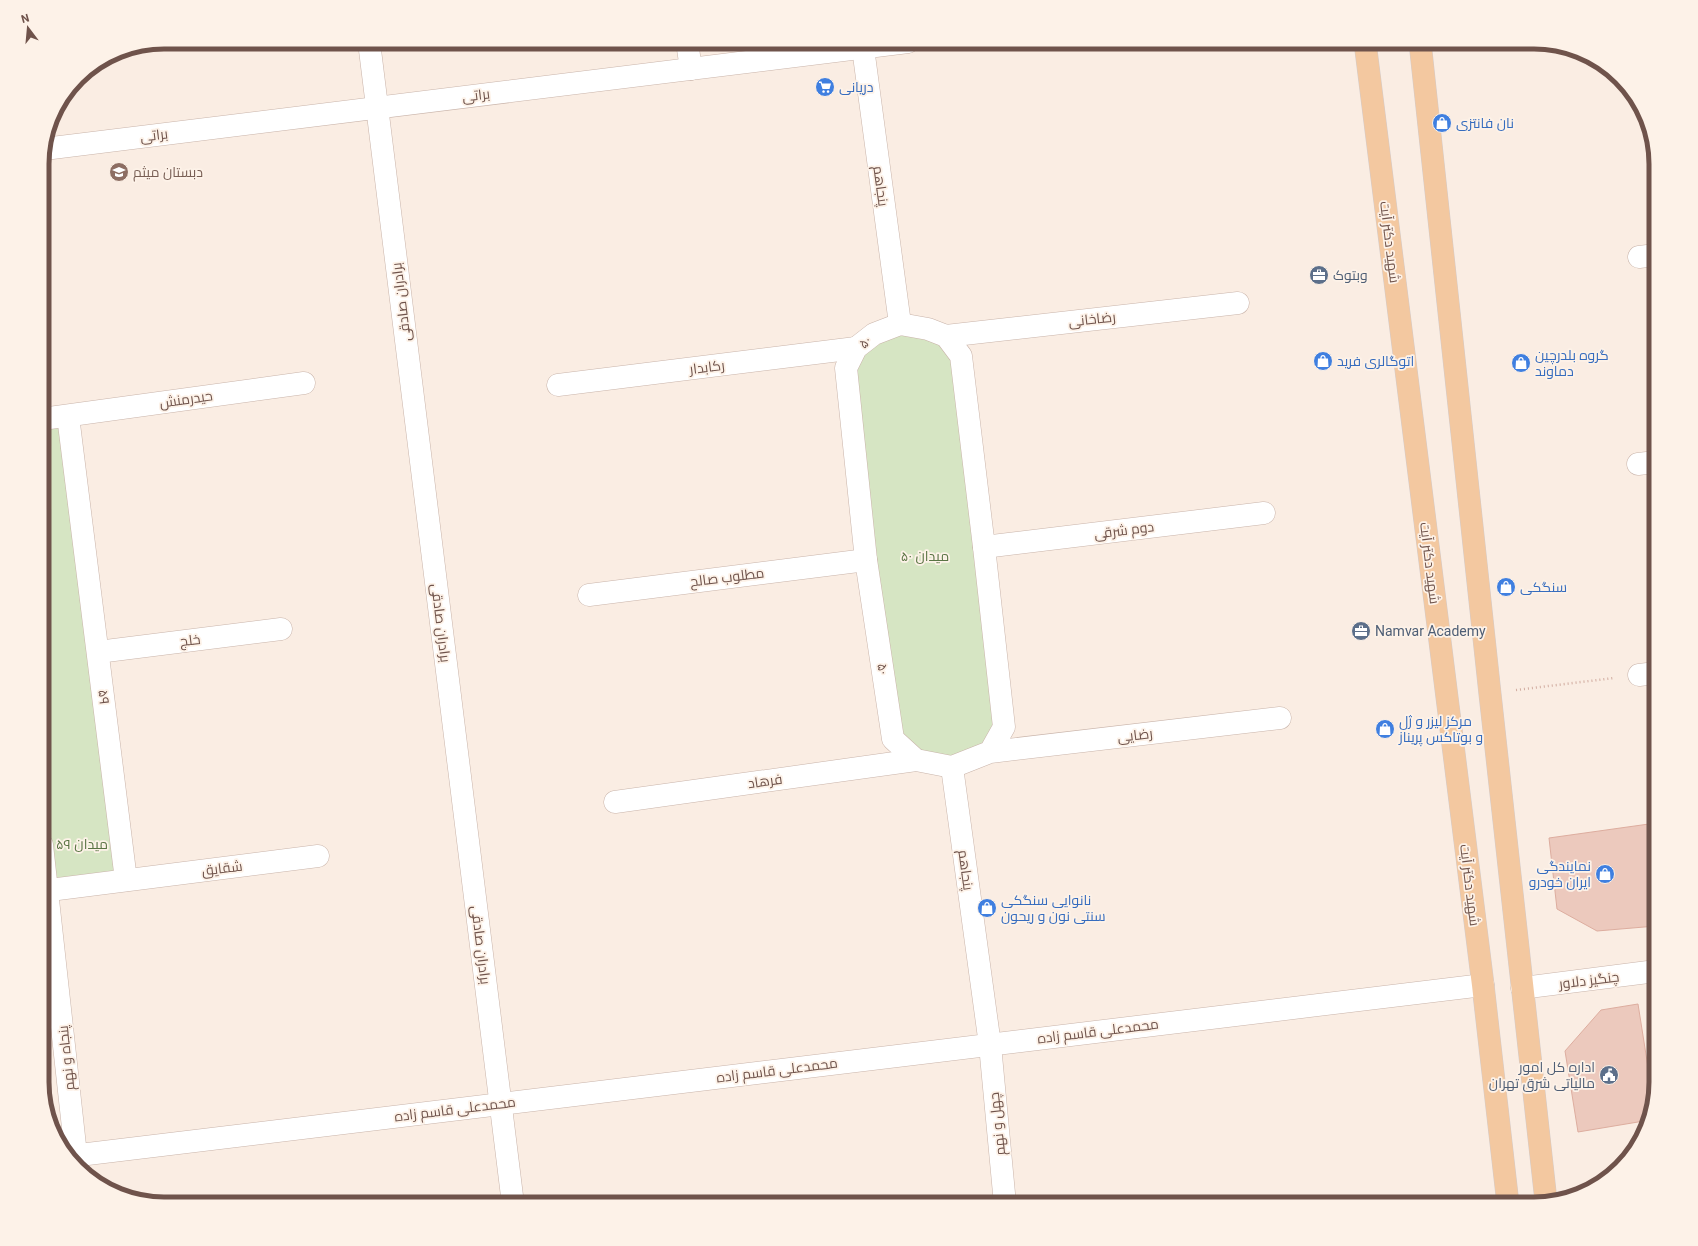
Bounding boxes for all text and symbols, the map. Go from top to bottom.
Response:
north arrow [8,8,48,48]
text: N [20,11,31,26]
supermarket icon: دریانی [814,76,836,98]
place label: دریانی [839,79,873,95]
street label: براتی [461,85,491,105]
shop icon: نان فانتزی [1431,112,1453,134]
place label: نان فانتزی [1456,115,1514,131]
street label: براتی [139,125,169,145]
school or university icon: دبستان میثم [108,161,130,183]
place label: دبستان میثم [133,164,203,182]
street label: پنجاهم [868,165,892,208]
street label: شهید دکتر آیت [1377,200,1403,284]
street label: برادران صادقی [388,262,414,342]
office icon: وبتوک [1308,264,1330,286]
place label: وبتوک [1333,267,1368,283]
street label: رضاخانی [1068,309,1116,329]
street label: ۵۰ [856,332,874,352]
place label: گروه بلدرچین دماوند [1535,347,1609,379]
shop icon: اتوگالری فرید [1312,350,1334,372]
shop icon: گروه بلدرچین دماوند [1510,352,1532,374]
place label: اتوگالری فرید [1337,353,1414,369]
street label: رکابدار [688,357,725,377]
street label: حیدرمنش [158,387,214,411]
street label: دوم شرقی [1093,518,1155,544]
street label: شهید دکتر آیت [1417,521,1443,605]
park label: میدان ۵۰ [901,548,949,564]
street label: مطلوب صالح [689,565,765,590]
shop icon: سنگکی [1495,576,1517,598]
place label: سنگکی [1520,579,1567,595]
street label: برادران صادقی [428,583,454,663]
office icon: Namvar Academy [1350,620,1372,642]
place label: Namvar Academy [1375,623,1486,639]
street label: خلج [179,631,201,650]
street label: ۵۰ [874,662,892,676]
street label: ۵۹ [95,689,113,705]
place label: مرکز لیزر و ژل و بوتاکس پریناز [1398,713,1483,747]
shop icon: مرکز لیزر و ژل و بوتاکس پریناز [1374,718,1396,740]
street label: رضایی [1116,725,1154,745]
street label: فرهاد [747,771,783,791]
park label: میدان ۵۹ [56,836,108,852]
street label: شهید دکتر آیت [1457,843,1483,927]
street label: پنجاهم [953,849,977,892]
street label: شقایق [201,858,243,879]
place label: نمایندگی ایران خودرو [1529,858,1591,890]
shop icon: نمایندگی ایران خودرو [1594,863,1616,885]
place label: نانوایی سنگکی سنتی نون و ریحون [1001,892,1106,924]
shop icon: نانوایی سنگکی سنتی نون و ریحون [976,897,998,919]
street label: برادران صادقی [468,905,494,985]
street label: چنگیز دلاور [1557,968,1620,994]
street label: محمدعلی قاسم زاده [1036,1016,1160,1048]
street label: پنجاه و نهم [55,1024,79,1091]
street label: محمدعلی قاسم زاده [715,1055,839,1087]
place label: اداره کل امور مالیاتی شرق تهران [1489,1059,1595,1092]
public building icon: اداره کل امور مالیاتی شرق تهران [1598,1064,1620,1086]
street label: چهل و نهم [986,1091,1010,1156]
street label: محمدعلی قاسم زاده [393,1094,517,1126]

